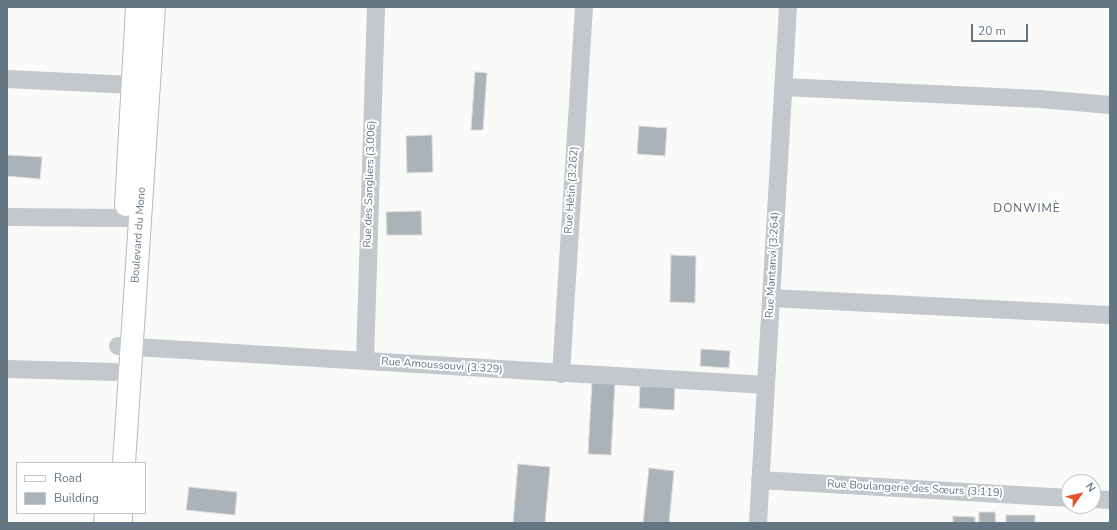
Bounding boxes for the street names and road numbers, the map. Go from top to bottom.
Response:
street label: Rue des Sangliers (3.006) [361,120,379,248]
street label: Rue Hêtin (3.262) [562,146,582,234]
street label: Boulevard du Mono [129,186,149,284]
street label: Rue Mantanvi (3.264) [764,211,782,319]
street label: Rue Amoussouvi (3.329) [381,355,503,377]
street label: Rue Boulangerie des Sœurs (3.119) [827,478,1003,500]

